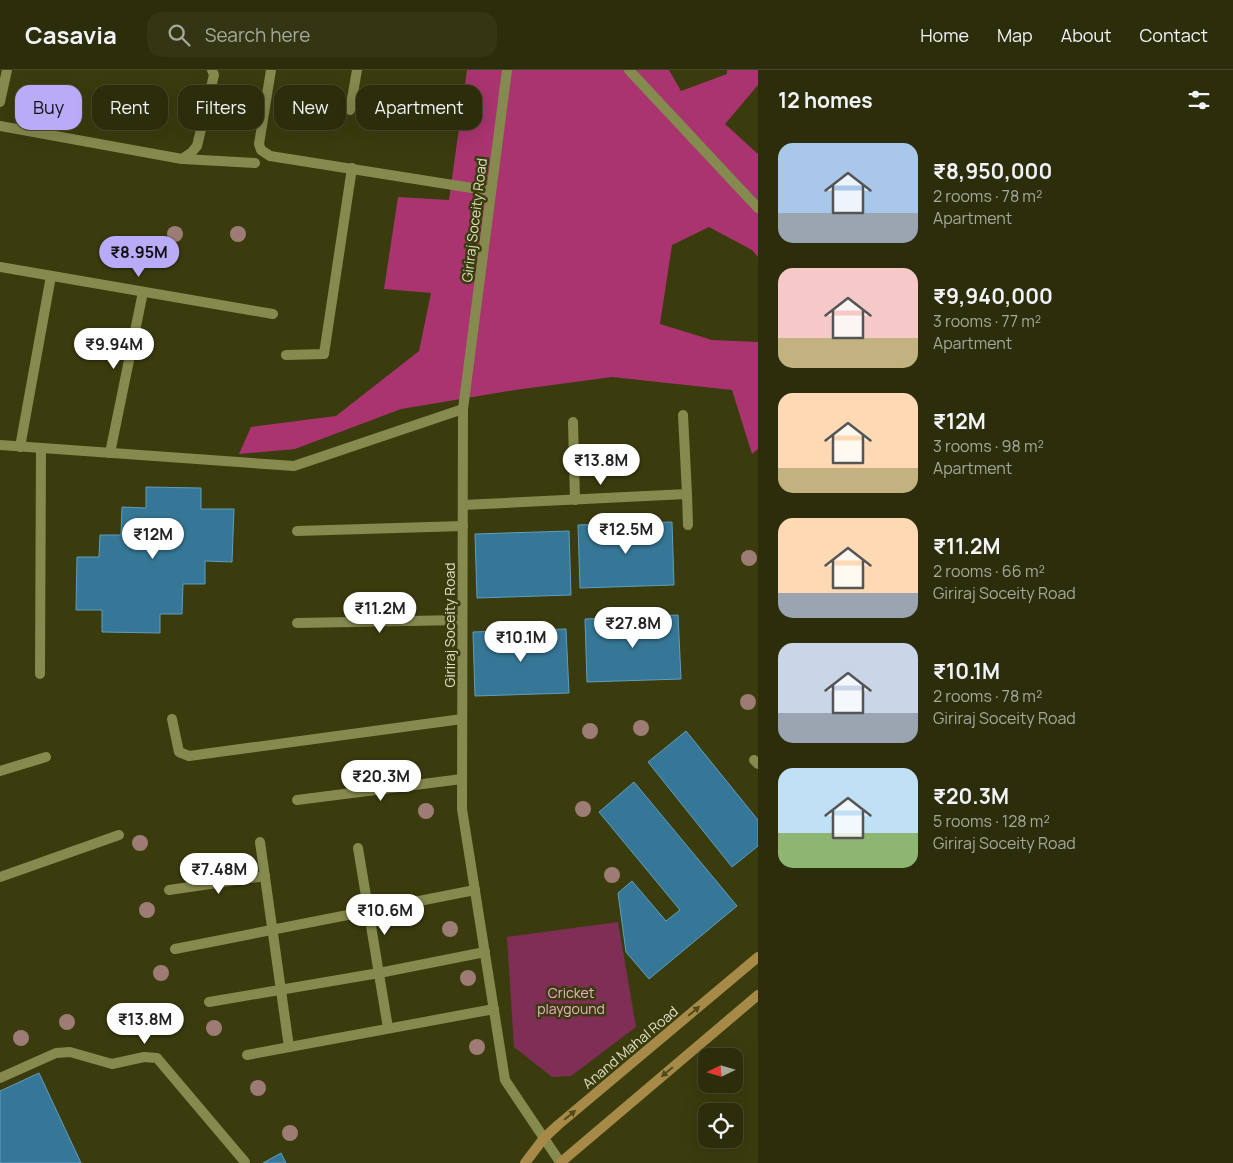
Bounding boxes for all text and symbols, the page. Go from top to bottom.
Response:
search box [147,12,497,57]
text: Casavia [25,18,117,51]
icon: search [165,21,193,49]
text: Search here [205,22,310,48]
text: Home [920,23,969,47]
text: Map [997,23,1033,47]
text: About [1061,23,1111,47]
text: Contact [1139,23,1208,47]
chip: Buy [15,85,82,130]
chip: Rent [92,85,168,130]
chip: Filters [178,85,264,130]
chip: New [274,85,346,130]
chip: Apartment [356,85,482,130]
text: 12 homes [778,86,873,114]
icon: filters [1185,86,1213,114]
street label: Giriraj Soceity Road [457,157,491,283]
text: ₹8,950,000 [933,157,1052,185]
icon: home [818,163,878,223]
text: 2 rooms · 78 m² [933,185,1042,207]
text: Apartment [933,207,1012,229]
pin: ₹8.95M [98,236,180,278]
text: ₹8.95M [110,241,168,263]
text: ₹9,940,000 [933,282,1053,310]
icon: home [818,288,878,348]
text: 3 rooms · 77 m² [933,310,1041,332]
pin: ₹9.94M [73,328,155,370]
text: Apartment [933,332,1012,354]
text: ₹9.94M [85,333,143,355]
text: ₹12M [933,407,986,435]
icon: home [818,413,878,473]
text: 3 rooms · 98 m² [933,435,1044,457]
pin: ₹13.8M [560,444,642,486]
text: ₹13.8M [574,449,628,471]
text: Apartment [933,457,1012,479]
pin: ₹12.5M [585,512,667,555]
pin: ₹12M [123,518,183,560]
text: ₹12.5M [599,518,653,540]
text: ₹12M [133,523,173,545]
text: ₹11.2M [933,532,1000,560]
icon: home [818,538,878,598]
text: 2 rooms · 66 m² [933,560,1045,582]
street label: Giriraj Soceity Road [440,563,459,687]
text: Giriraj Soceity Road [933,582,1076,604]
pin: ₹11.2M [339,592,421,634]
text: ₹11.2M [354,597,406,619]
pin: ₹27.8M [592,606,674,649]
text: ₹27.8M [605,612,661,634]
pin: ₹10.1M [480,620,562,663]
text: ₹10.1M [495,626,547,648]
text: ₹10.1M [933,657,1000,685]
icon: home [818,663,878,723]
text: 2 rooms · 78 m² [933,685,1042,707]
text: Giriraj Soceity Road [933,707,1076,729]
pin: ₹20.3M [340,760,422,802]
text: ₹20.3M [352,765,410,787]
text: ₹20.3M [933,782,1009,810]
icon: home [818,788,878,848]
text: 5 rooms · 128 m² [933,810,1050,832]
text: Giriraj Soceity Road [933,832,1076,854]
pin: ₹7.48M [178,852,260,895]
text: ₹7.48M [191,858,247,880]
pin: ₹10.6M [344,894,426,936]
text: ₹10.6M [357,899,413,921]
park label: Cricket playgound [537,983,605,1018]
street label: Anand Mahal Road [578,1001,682,1093]
pin: ₹13.8M [104,1002,186,1045]
one-way arrow [688,1005,701,1016]
text: ₹13.8M [118,1008,172,1030]
north arrow [698,1048,742,1092]
map controls [698,1048,743,1148]
one-way arrow [662,1066,674,1078]
button: locate [698,1103,743,1148]
one-way arrow [564,1110,576,1121]

